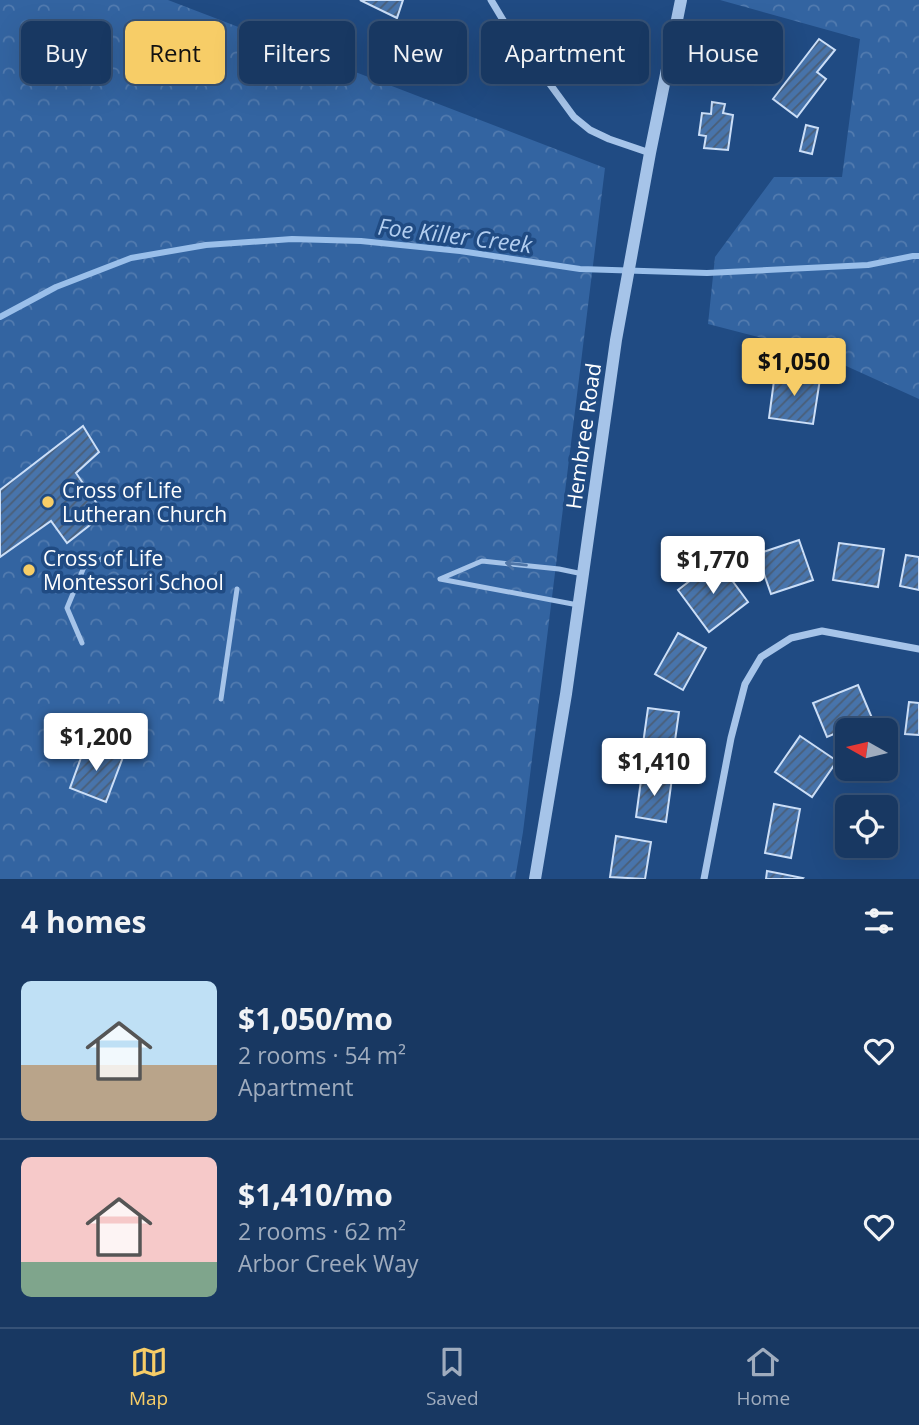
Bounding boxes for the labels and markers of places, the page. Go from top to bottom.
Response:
pin: $1,050 [737,338,851,398]
place label: Cross of Life Lutheran Church [62,476,227,528]
marker: Cross of Life Lutheran Church [40,494,56,510]
pin: $1,770 [656,536,770,596]
place label: Cross of Life Montessori School [43,544,224,596]
marker: Cross of Life Montessori School [21,562,37,578]
pin: $1,200 [39,714,153,773]
pin: $1,410 [597,738,711,798]

